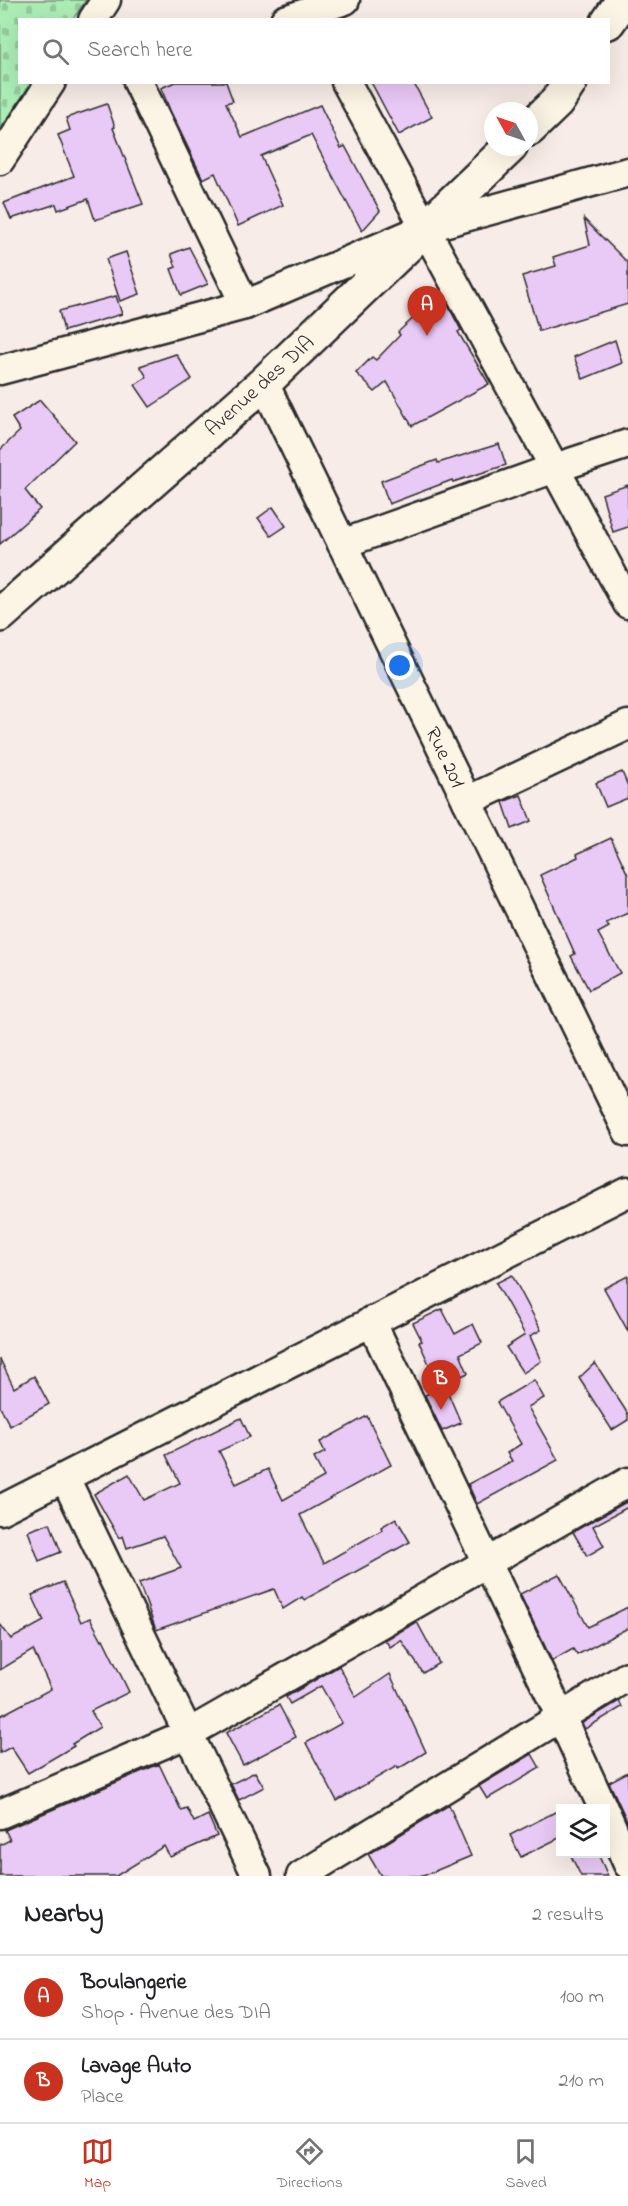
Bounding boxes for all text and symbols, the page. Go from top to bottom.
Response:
search box [18,18,610,84]
icon: search [39,35,72,68]
text: Search here [87,35,192,67]
north arrow [484,102,538,156]
pin: A [408,286,446,336]
street label: Avenue des DIA [199,329,322,444]
your location [385,651,414,680]
street label: Rue 201 [417,722,472,794]
pin: B [422,1360,460,1410]
map controls [556,1804,610,1858]
button: layers [556,1804,610,1858]
text: Nearby [24,1896,103,1934]
text: 2 results [532,1901,604,1930]
text: Boulangerie [81,1967,187,1999]
text: A [37,1983,50,2012]
text: 100 m [560,1983,604,2012]
text: Shop · Avenue des DIA [81,1999,271,2028]
text: Lavage Auto [81,2051,192,2083]
text: B [37,2067,50,2096]
text: 210 m [559,2067,604,2096]
text: Place [81,2083,123,2112]
tab: Map [81,2135,114,2195]
tab: Directions [276,2135,343,2195]
tab: Saved [505,2135,547,2195]

